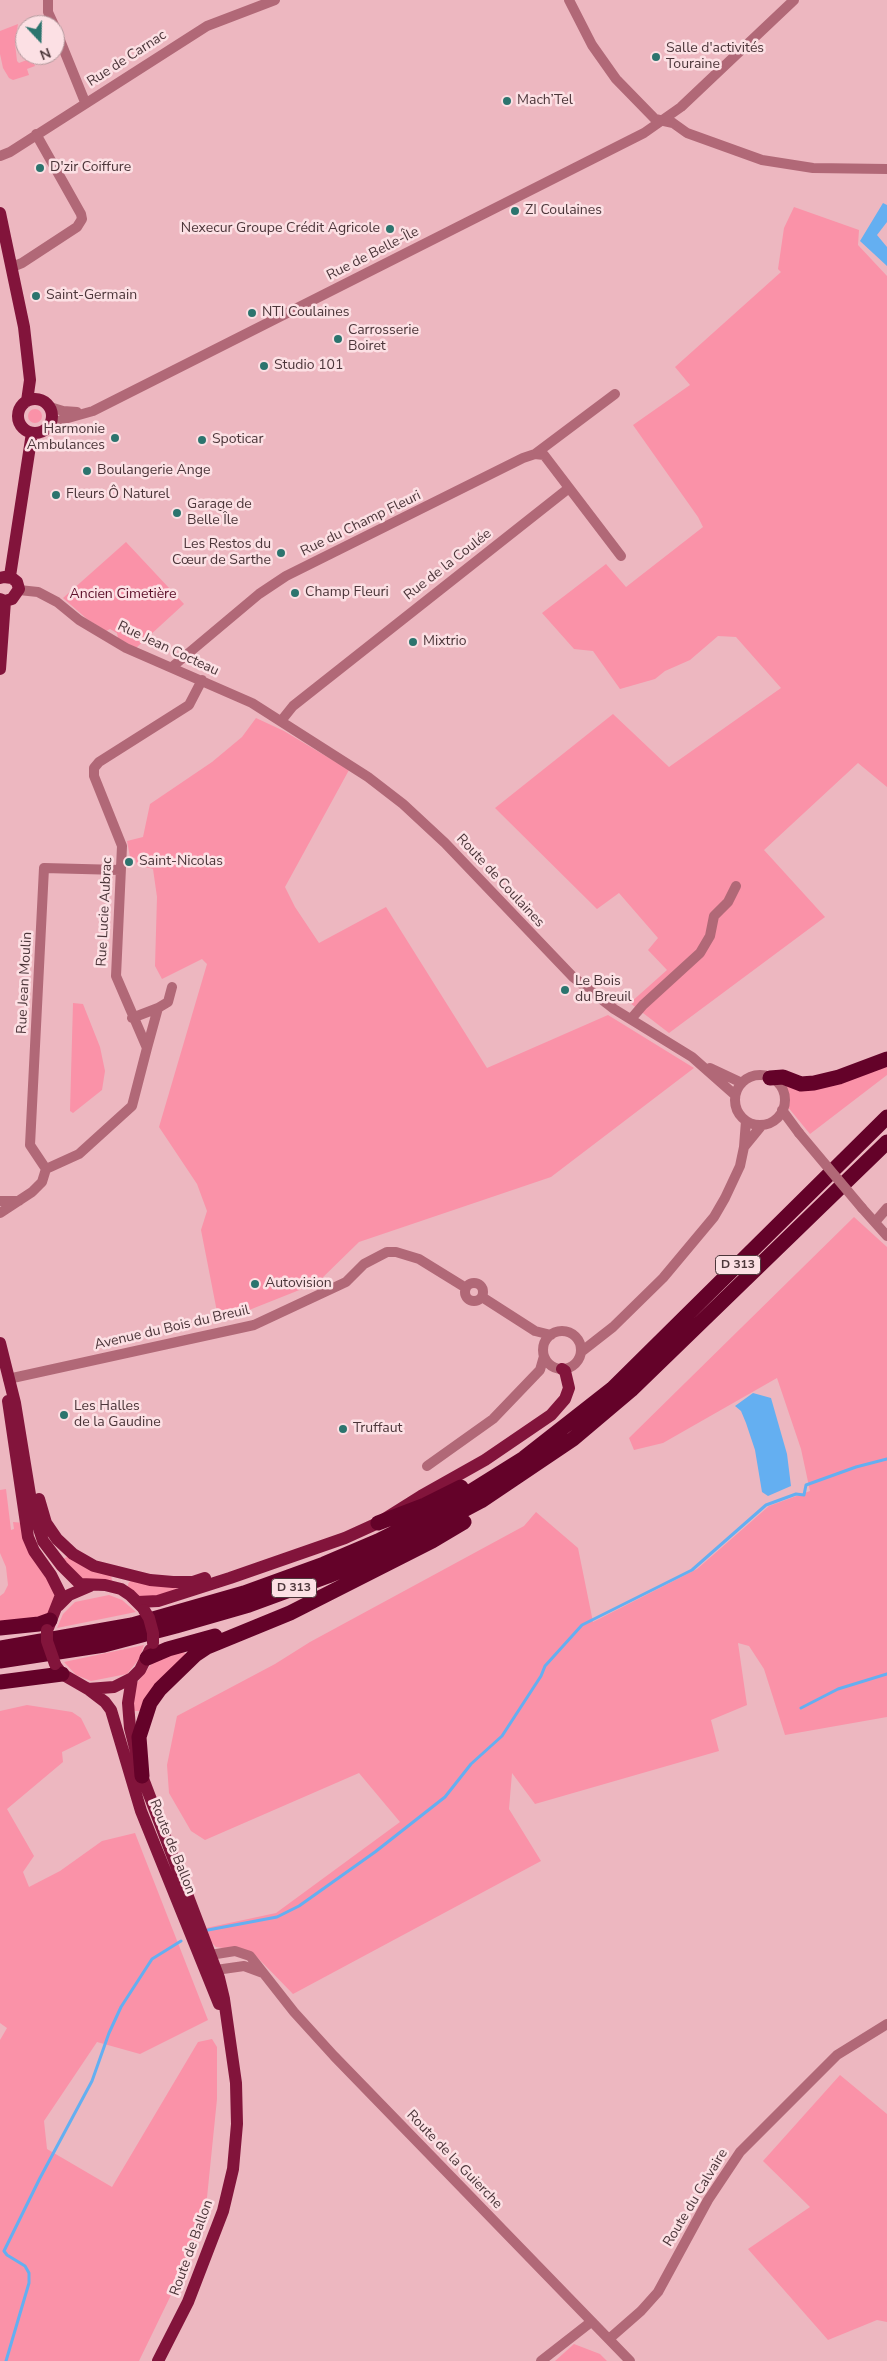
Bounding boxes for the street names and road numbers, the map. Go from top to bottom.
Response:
street label: Rue de Carnac [84,27,170,91]
street label: Rue de Belle-Île [324,224,422,284]
street label: Rue du Champ Fleuri [298,488,424,560]
street label: Rue de la Coulée [401,526,495,604]
street label: Rue Jean Cocteau [115,618,221,680]
street label: Route de Coulaines [452,831,548,931]
street label: Rue Lucie Aubrac [94,857,116,967]
street label: Rue Jean Moulin [14,932,36,1034]
road number: D 313 [716,1256,760,1274]
street label: Avenue du Bois du Breuil [93,1302,251,1354]
road number: D 313 [272,1579,316,1598]
street label: Route de Ballon [145,1797,199,1897]
street label: Route de la Guierche [403,2107,505,2213]
street label: Route du Calvaire [660,2146,732,2250]
street label: Route de Ballon [167,2198,217,2298]

